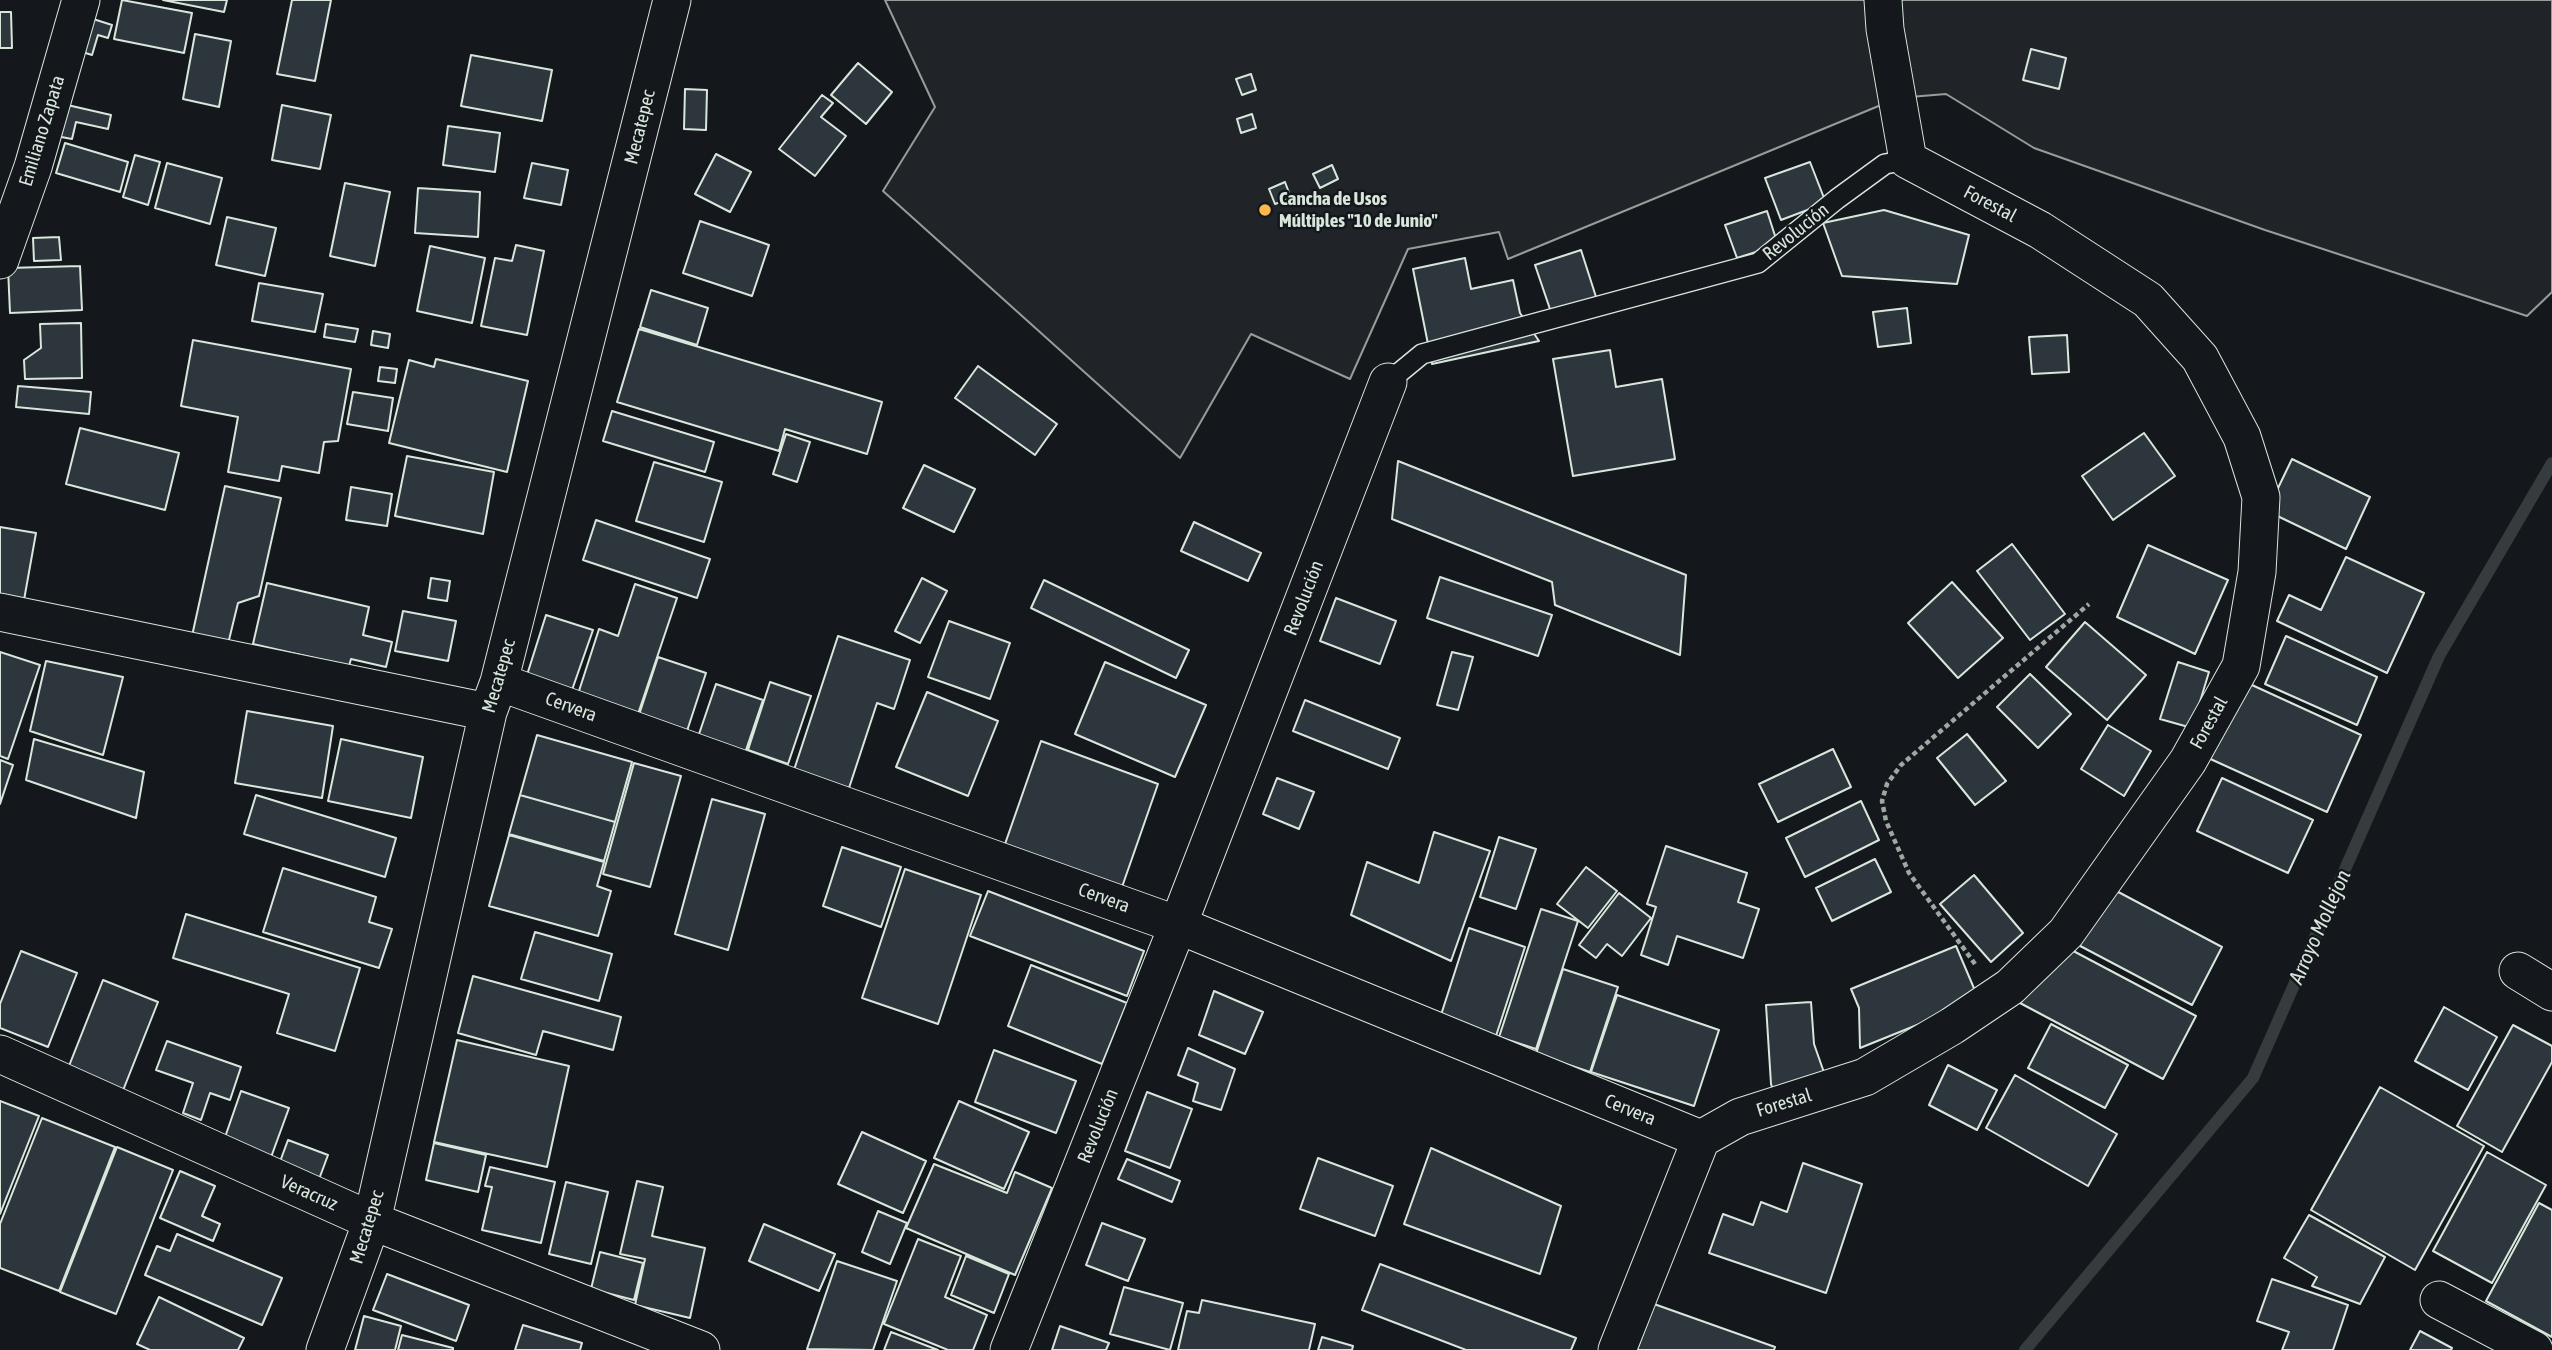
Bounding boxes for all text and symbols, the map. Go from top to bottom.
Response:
street label: Emiliano Zapata [14,73,70,189]
street label: Mecatepec [620,88,660,166]
street label: Forestal [1960,181,2020,227]
place label: Cancha de Usos Múltiples "10 de Junio" [1279,188,1438,232]
street label: Revolución [1758,199,1834,265]
marker: Cancha de Usos Múltiples "10 de Junio" [1257,202,1273,218]
street label: Revolución [1279,557,1329,639]
street label: Mecatepec [478,637,520,715]
street label: Cervera [542,687,600,727]
street label: Forestal [2185,693,2233,753]
water label: Arroyo Mollejon [2284,866,2356,988]
street label: Cervera [1075,878,1133,918]
street label: Forestal [1754,1084,1814,1122]
street label: Revolución [1073,1085,1123,1167]
street label: Cervera [1601,1089,1659,1131]
street label: Veracruz [277,1170,341,1216]
street label: Mecatepec [345,1188,389,1266]

